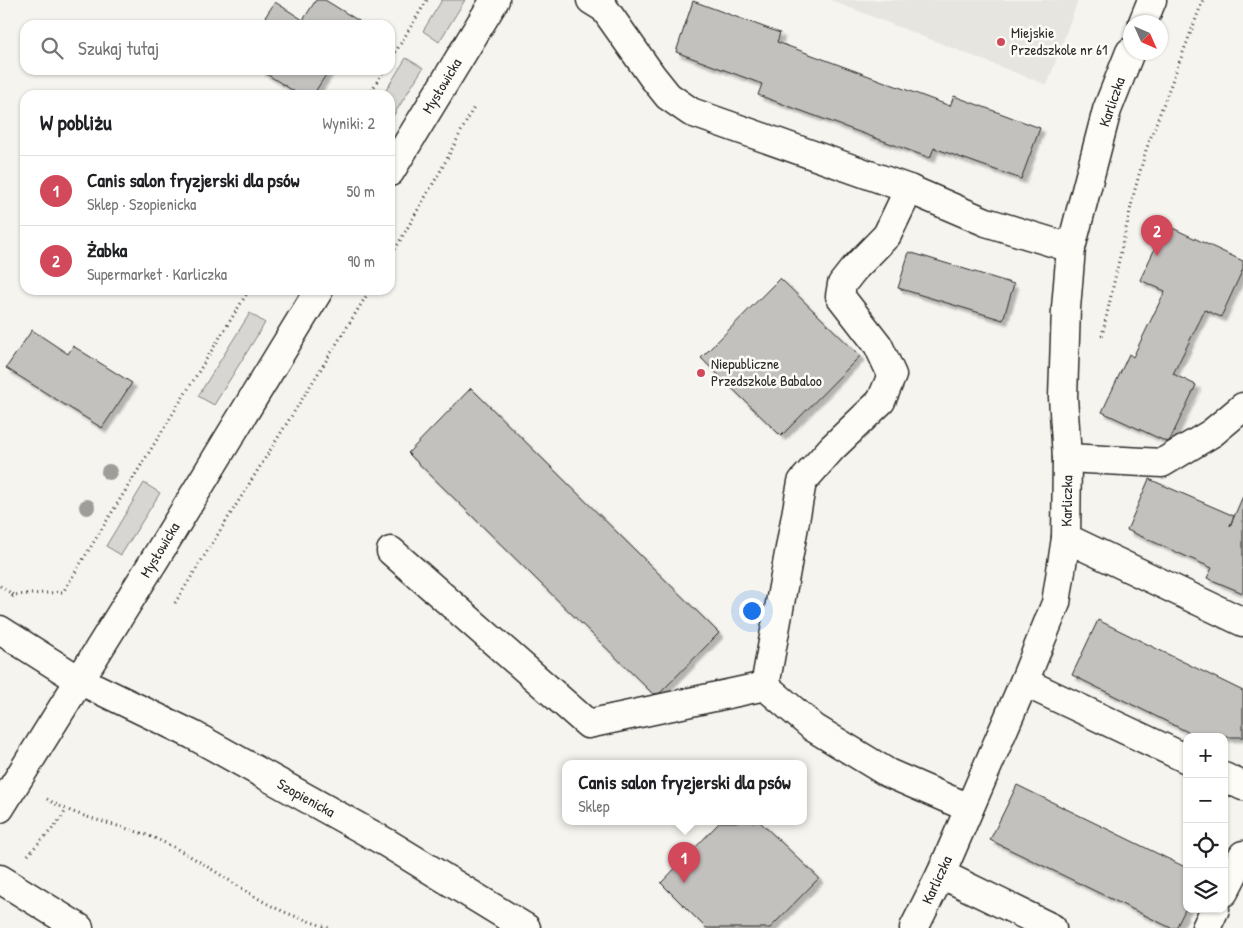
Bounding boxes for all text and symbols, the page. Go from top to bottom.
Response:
north arrow [1123,15,1168,60]
search box [20,20,395,75]
place label: Miejskie Przedszkole nr 61 [1011,22,1108,60]
icon: search [38,34,66,62]
text: Szukaj tutaj [78,35,159,61]
marker: Miejskie Przedszkole nr 61 [995,36,1007,48]
street label: Mysłowicka [417,54,466,117]
street label: Karliczka [1093,74,1130,129]
text: W pobliżu [40,108,112,137]
text: Wyniki: 2 [322,112,375,134]
text: Canis salon fryzjerski dla psów [87,167,299,193]
text: 1 [53,180,59,202]
text: 50 m [347,180,375,202]
text: Sklep · Szopienicka [87,193,196,215]
pin: 2 [1141,215,1173,256]
text: Żabka [87,237,127,263]
text: 2 [52,250,60,272]
text: 90 m [347,250,375,272]
text: Supermarket · Karliczka [87,263,227,285]
place label: Niepubliczne Przedszkole Babaloo [711,353,822,391]
marker: Niepubliczne Przedszkole Babaloo [695,367,707,379]
street label: Karliczka [1056,475,1077,527]
street label: Mysłowicka [135,518,184,581]
your location [739,598,765,624]
map controls [1183,733,1228,913]
button: + [1183,733,1228,778]
popup [562,760,807,825]
text: Canis salon fryzjerski dla psów [578,769,791,795]
street label: Szopienicka [274,773,339,822]
button: − [1183,778,1228,823]
text: Sklep [578,795,610,817]
button: locate [1183,823,1228,868]
pin: 1 [668,842,700,883]
street label: Karliczka [916,852,957,907]
button: layers [1183,868,1228,913]

